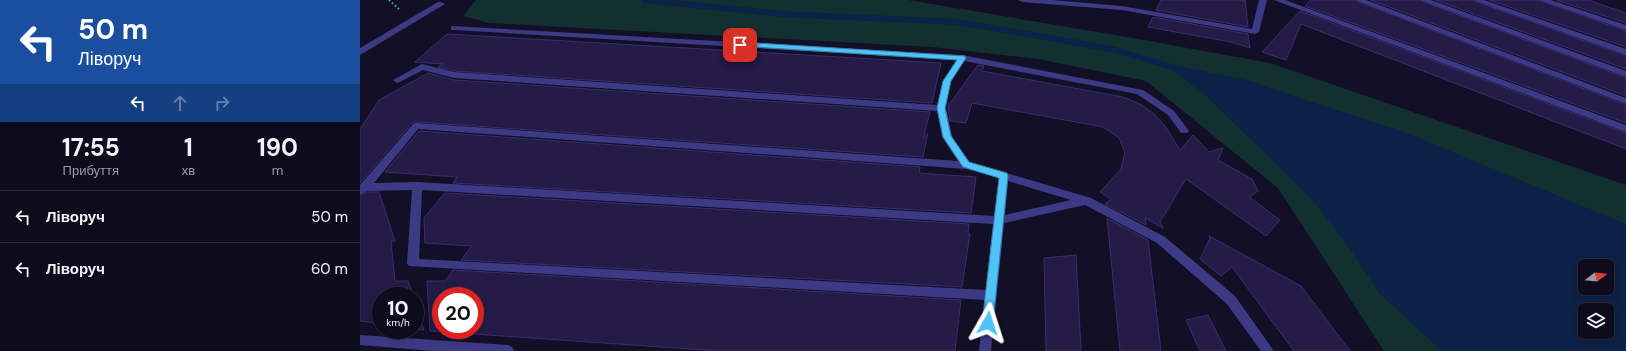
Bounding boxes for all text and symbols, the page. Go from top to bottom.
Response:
text: 50 m [78,11,148,48]
icon: left [12,16,64,68]
pin [723,28,757,62]
icon: arrive [729,34,751,56]
text: Ліворуч [78,47,141,71]
icon: left [127,92,149,114]
icon: ahead [169,92,191,114]
icon: right [211,92,233,114]
text: 17:55 [62,132,120,163]
text: 1 [184,132,193,163]
text: 190 [257,132,298,163]
text: Прибуття [63,162,119,179]
text: хв [182,162,195,179]
text: m [272,162,283,179]
icon: left [12,206,34,228]
text: Ліворуч [46,207,105,227]
text: 50 m [311,207,348,227]
icon: left [12,258,34,280]
text: Ліворуч [46,259,105,279]
text: 60 m [311,259,348,279]
north arrow [1578,259,1614,295]
map controls [1578,259,1614,339]
speed limit sign: 20 [432,287,484,339]
text: 10 [387,295,409,321]
position arrow [967,302,1009,344]
button: layers [1578,303,1614,339]
text: km/h [386,316,410,329]

